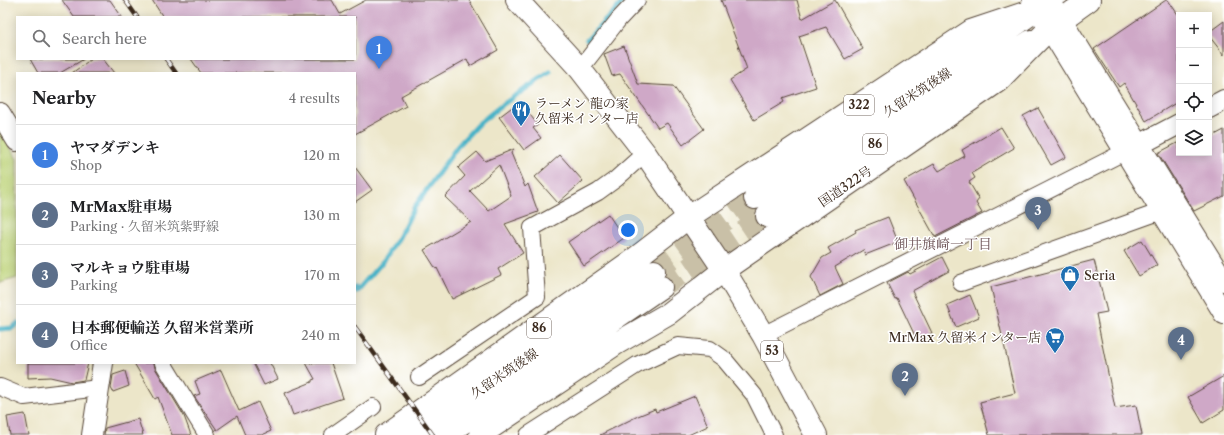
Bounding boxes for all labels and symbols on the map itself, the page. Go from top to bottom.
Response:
pin: 1 [366,36,392,69]
street label: 久留米筑後線 [880,64,954,120]
place label: ラーメン 龍の家 久留米インター店 [535,95,638,126]
road number: 322 [844,95,874,115]
restaurant icon: ラーメン 龍の家 久留米インター店 [510,99,532,127]
road number: 86 [863,134,887,154]
street label: 国道322号 [815,162,875,210]
pin: 3 [1025,197,1051,230]
your location [618,220,638,240]
district label: 御井旗崎一丁目 [894,235,992,253]
shop icon: Seria [1059,264,1081,292]
place label: Seria [1084,267,1115,283]
road number: 86 [527,318,551,338]
supermarket icon: MrMax 久留米インター店 [1044,326,1066,354]
pin: 4 [1168,327,1194,360]
place label: MrMax 久留米インター店 [888,329,1041,345]
road number: 53 [761,341,783,361]
street label: 久留米筑後線 [467,345,541,401]
pin: 2 [892,363,918,396]

